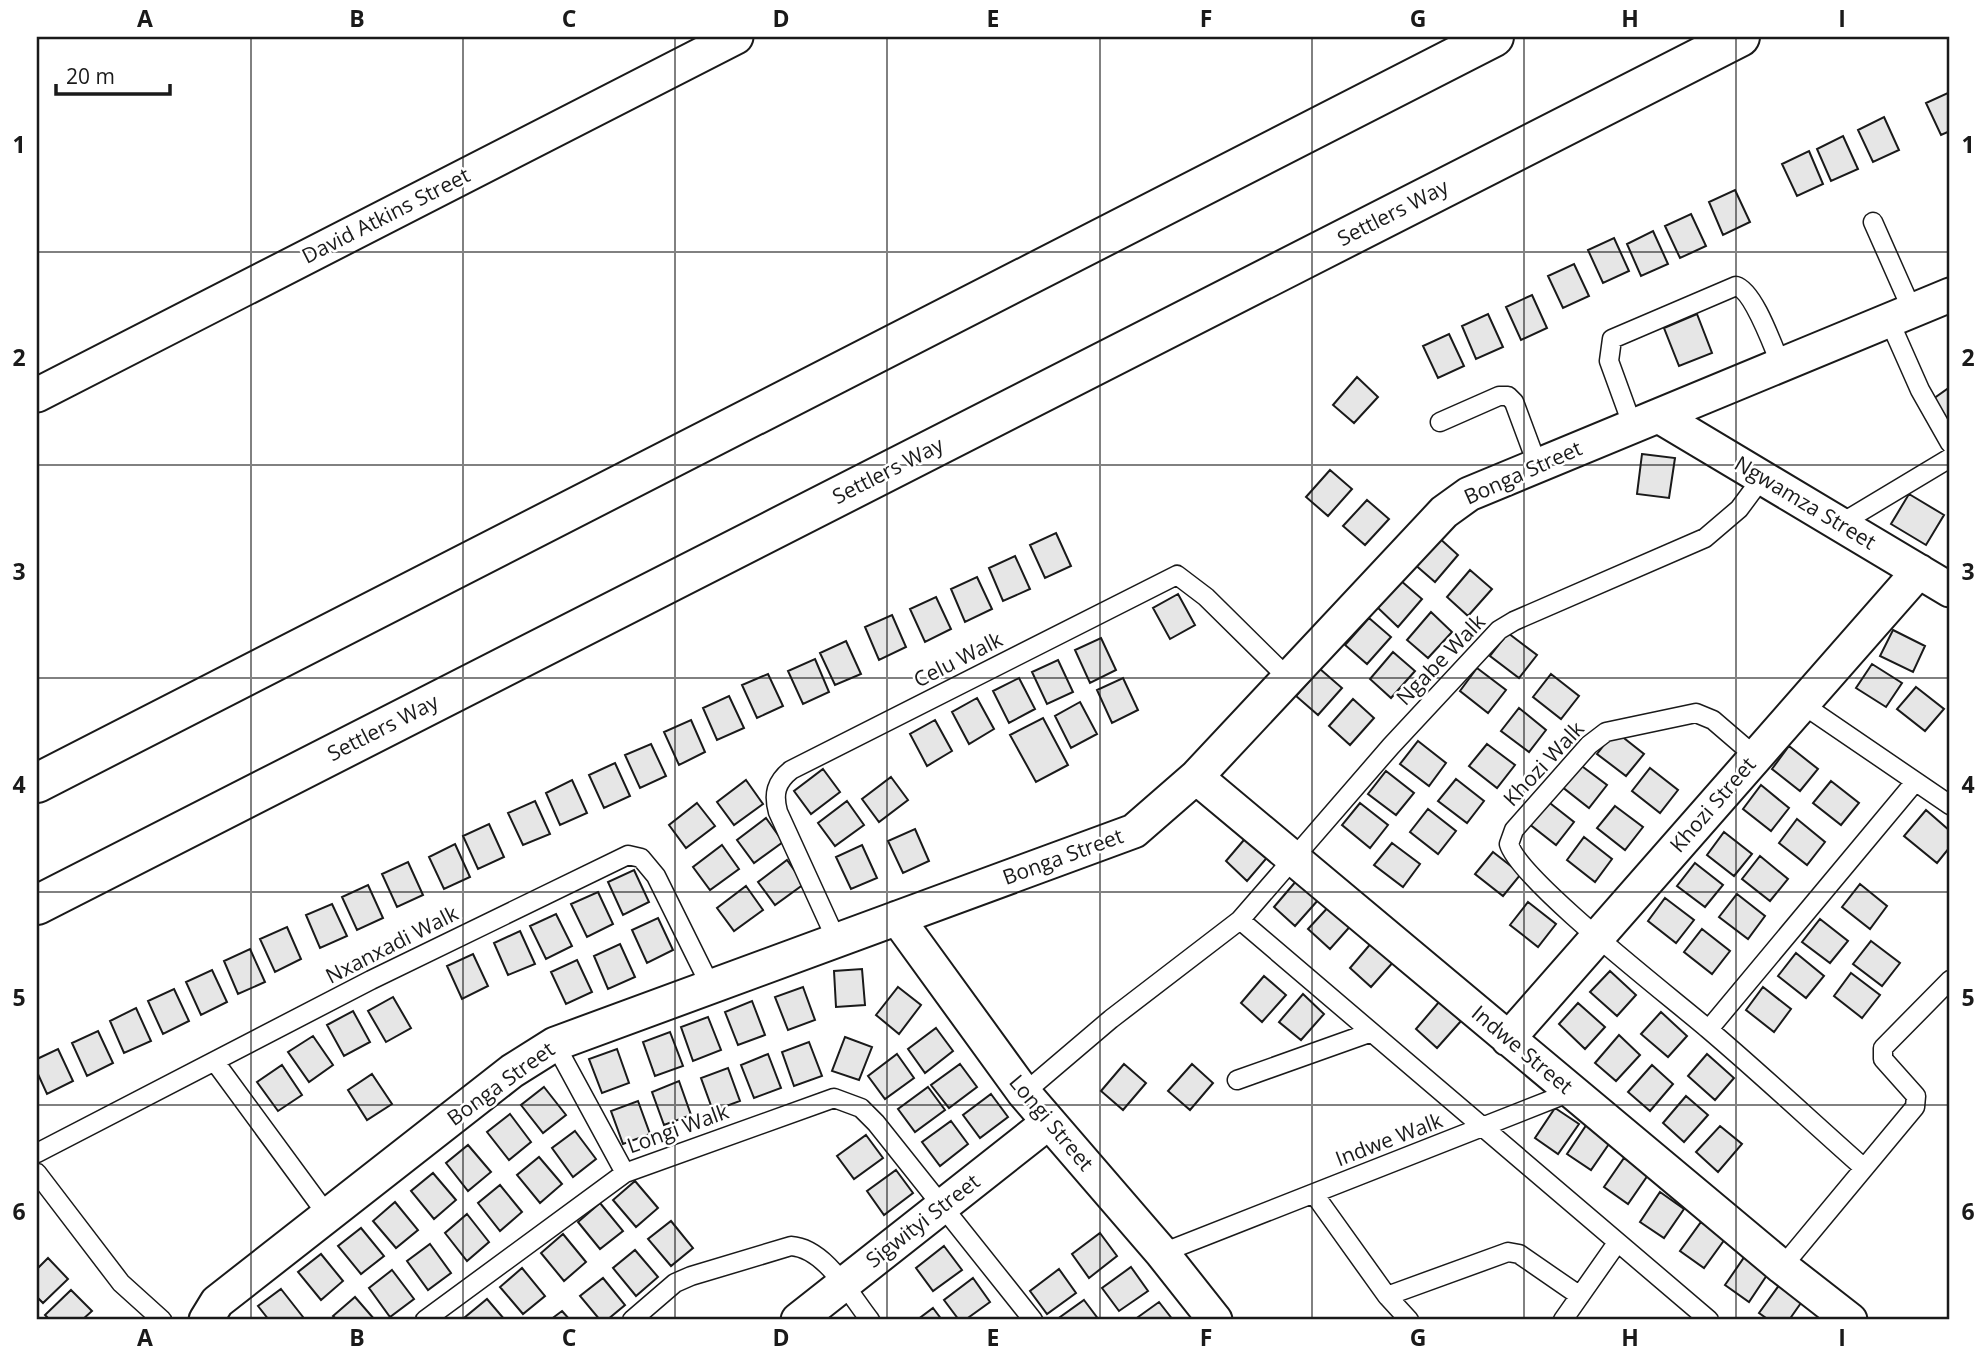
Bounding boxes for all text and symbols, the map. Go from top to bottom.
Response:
text: A [137,2,153,34]
text: B [349,2,365,34]
text: C [562,2,576,34]
text: D [772,2,790,34]
text: E [987,2,999,34]
text: F [1200,2,1212,34]
text: G [1410,2,1426,34]
text: H [1621,2,1639,34]
text: I [1838,2,1846,34]
scale bar [56,52,170,96]
text: 20 m [66,62,115,90]
text: 1 [12,128,26,160]
text: 1 [1961,128,1975,160]
street label: David Atkins Street [297,161,474,270]
street label: Settlers Way [1332,172,1453,252]
text: 2 [12,341,26,373]
text: 2 [1961,341,1975,373]
street label: Settlers Way [827,430,948,510]
street label: Bonga Street [1459,434,1586,511]
street label: Ngwamza Street [1730,449,1881,555]
text: 3 [12,555,26,587]
text: 3 [1961,555,1975,587]
street label: Ngabe Walk [1390,608,1491,711]
street label: Celu Walk [908,625,1007,693]
street label: Settlers Way [322,687,443,767]
street label: Khozi Walk [1497,715,1590,812]
street label: Khozi Street [1663,751,1761,858]
text: 4 [12,768,26,800]
text: 4 [1961,768,1975,800]
street label: Bonga Street [999,821,1127,891]
street label: Nxanxadi Walk [321,899,463,990]
text: 5 [12,981,26,1013]
text: 5 [1961,981,1975,1013]
street label: Indwe Street [1466,999,1579,1100]
street label: Bonga Street [441,1035,560,1132]
street label: Longi Street [1003,1068,1100,1176]
street label: Longi Walk [623,1097,732,1159]
street label: Indwe Walk [1331,1106,1446,1172]
street label: Sigwityi Street [860,1167,985,1273]
text: 6 [12,1195,26,1227]
text: 6 [1961,1195,1975,1227]
text: A [137,1321,153,1353]
text: B [349,1321,365,1353]
text: C [562,1321,576,1353]
text: D [772,1321,790,1353]
text: E [987,1321,999,1353]
text: F [1200,1321,1212,1353]
text: G [1410,1321,1426,1353]
text: H [1621,1321,1639,1353]
text: I [1838,1321,1846,1353]

